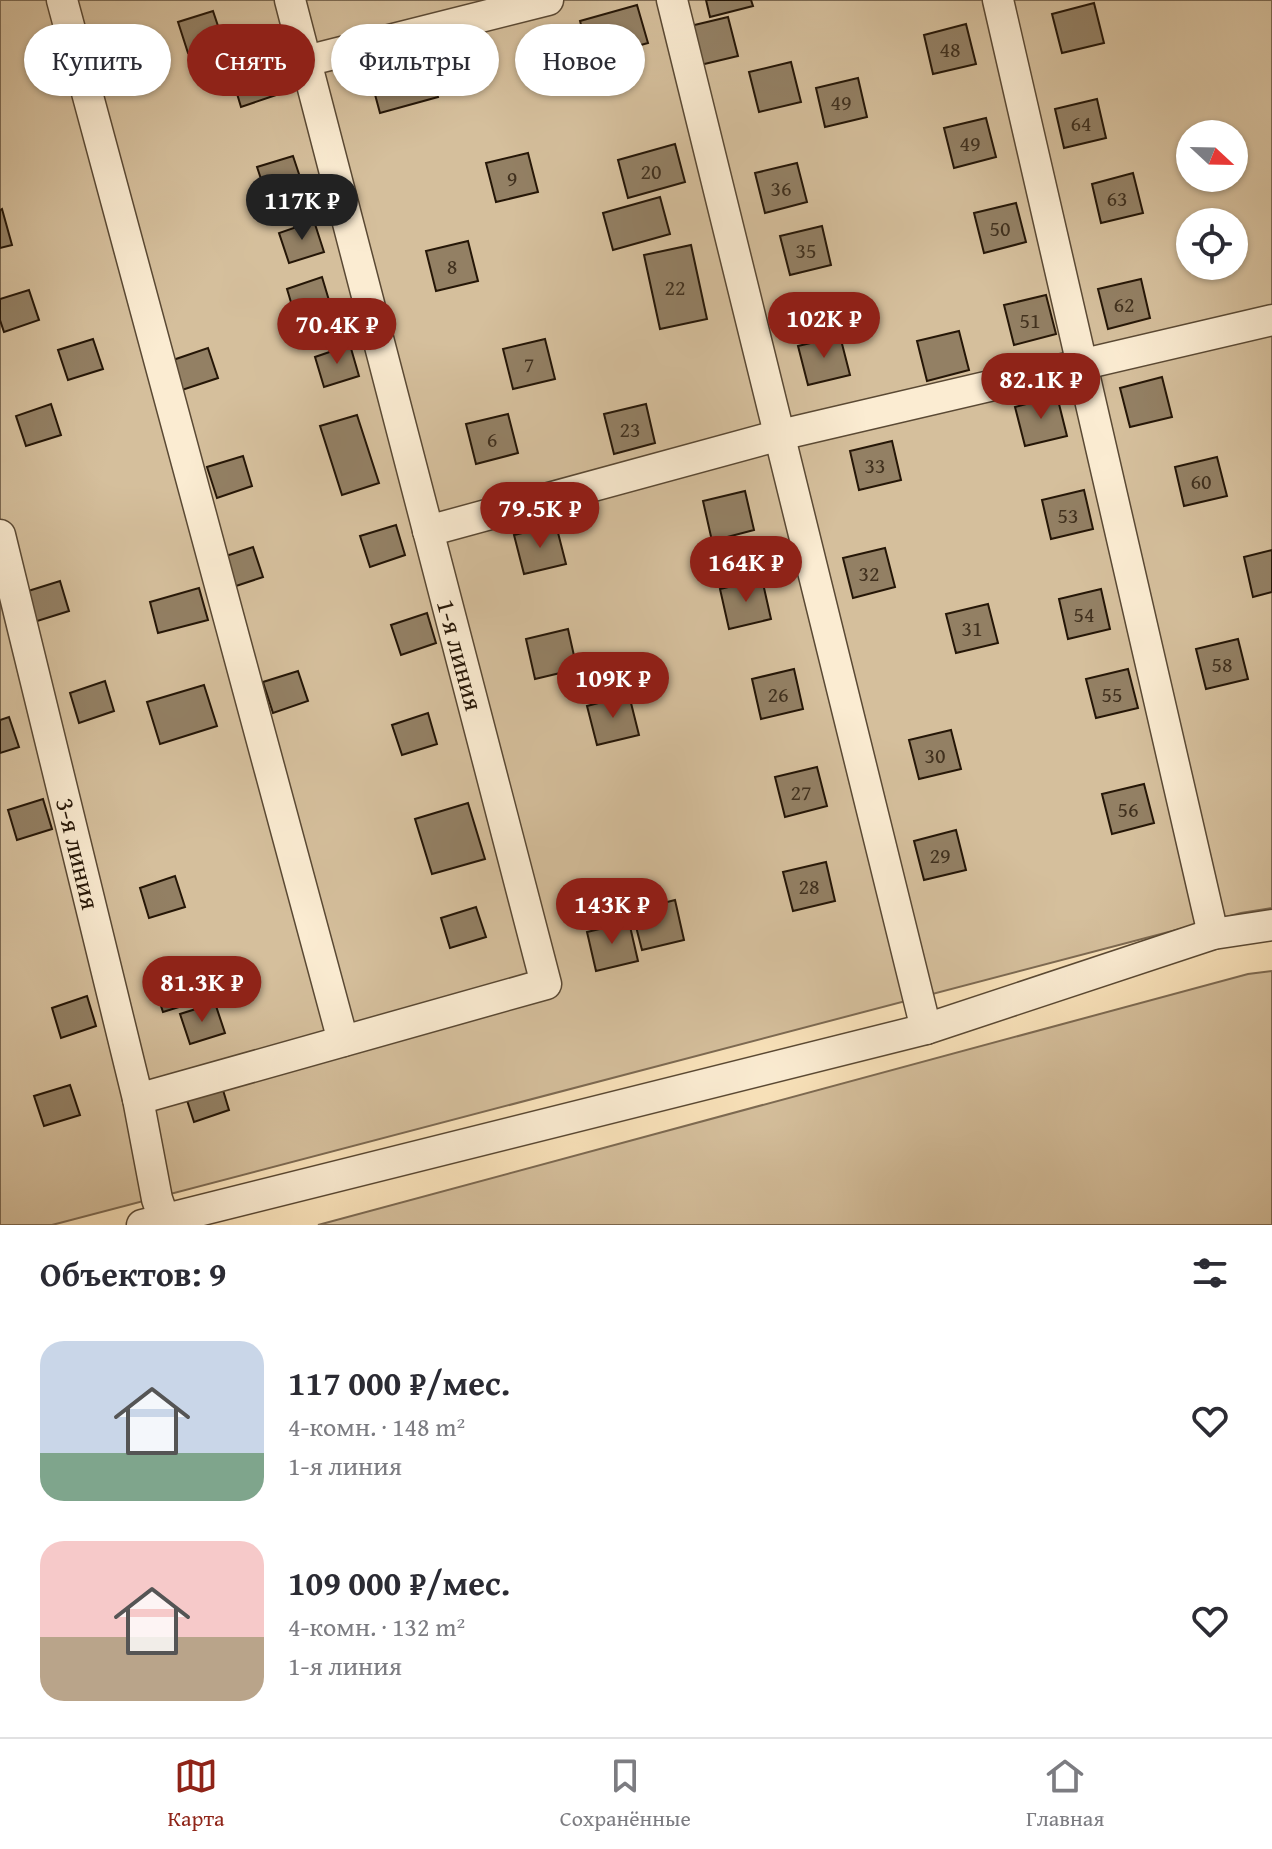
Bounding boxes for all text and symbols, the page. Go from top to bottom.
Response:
chip: Купить [24,24,171,96]
chip: Снять [187,24,315,96]
chip: Фильтры [331,24,499,96]
chip: Новое [515,24,645,96]
house number: 48 [939,33,961,65]
house number: 49 [830,86,852,118]
house number: 64 [1070,107,1092,139]
north arrow [1176,120,1248,192]
map controls [1176,120,1248,280]
house number: 49 [959,127,981,159]
house number: 20 [640,155,662,187]
house number: 9 [507,162,517,194]
house number: 36 [770,172,792,204]
pin: 117K ₽ [237,174,367,242]
text: 117K ₽ [264,180,340,219]
house number: 63 [1106,182,1128,214]
button: locate [1176,208,1248,280]
house number: 50 [989,212,1011,244]
house number: 35 [795,234,817,266]
house number: 8 [447,250,457,282]
house number: 22 [664,271,686,303]
house number: 62 [1113,288,1135,320]
pin: 102K ₽ [759,292,889,360]
pin: 70.4K ₽ [263,298,411,366]
text: 102K ₽ [786,298,862,337]
text: 70.4K ₽ [295,304,379,343]
house number: 51 [1019,304,1041,336]
house number: 7 [524,348,534,380]
pin: 82.1K ₽ [967,353,1115,421]
text: 82.1K ₽ [999,359,1083,398]
house number: 23 [619,413,641,445]
house number: 6 [487,423,497,455]
house number: 33 [864,449,886,481]
house number: 60 [1190,465,1212,497]
pin: 79.5K ₽ [466,482,614,550]
text: 79.5K ₽ [498,488,582,527]
house number: 53 [1057,499,1079,531]
pin: 164K ₽ [681,536,811,604]
text: 164K ₽ [708,542,784,581]
house number: 32 [858,557,880,589]
street label: 1-я линия [427,595,494,715]
house number: 54 [1073,598,1095,630]
house number: 31 [961,612,983,644]
house number: 58 [1211,648,1233,680]
pin: 109K ₽ [548,652,678,720]
text: 109K ₽ [575,658,651,697]
house number: 26 [767,678,789,710]
house number: 55 [1101,678,1123,710]
house number: 30 [924,739,946,771]
house number: 27 [790,776,812,808]
house number: 56 [1117,793,1139,825]
street label: 3-я линия [46,794,111,913]
house number: 29 [929,839,951,871]
house number: 28 [798,870,820,902]
pin: 143K ₽ [547,878,677,946]
text: 143K ₽ [574,884,650,923]
pin: 81.3K ₽ [128,956,276,1024]
text: 81.3K ₽ [160,962,244,1001]
text: Объектов: 9 [40,1249,226,1298]
icon: filters [1188,1251,1232,1295]
text: 117 000 ₽/мес. [288,1358,510,1407]
icon: home [104,1373,200,1469]
icon: heart [1188,1399,1232,1443]
text: 4-комн. · 148 m² [288,1407,465,1446]
text: 1-я линия [288,1446,402,1485]
text: 109 000 ₽/мес. [288,1558,510,1607]
icon: home [104,1573,200,1669]
icon: heart [1188,1599,1232,1643]
text: 4-комн. · 132 m² [288,1607,465,1646]
text: 1-я линия [288,1646,402,1685]
tab: Карта [168,1754,225,1834]
tab: Сохранённые [560,1754,691,1834]
tab: Главная [1026,1754,1104,1834]

